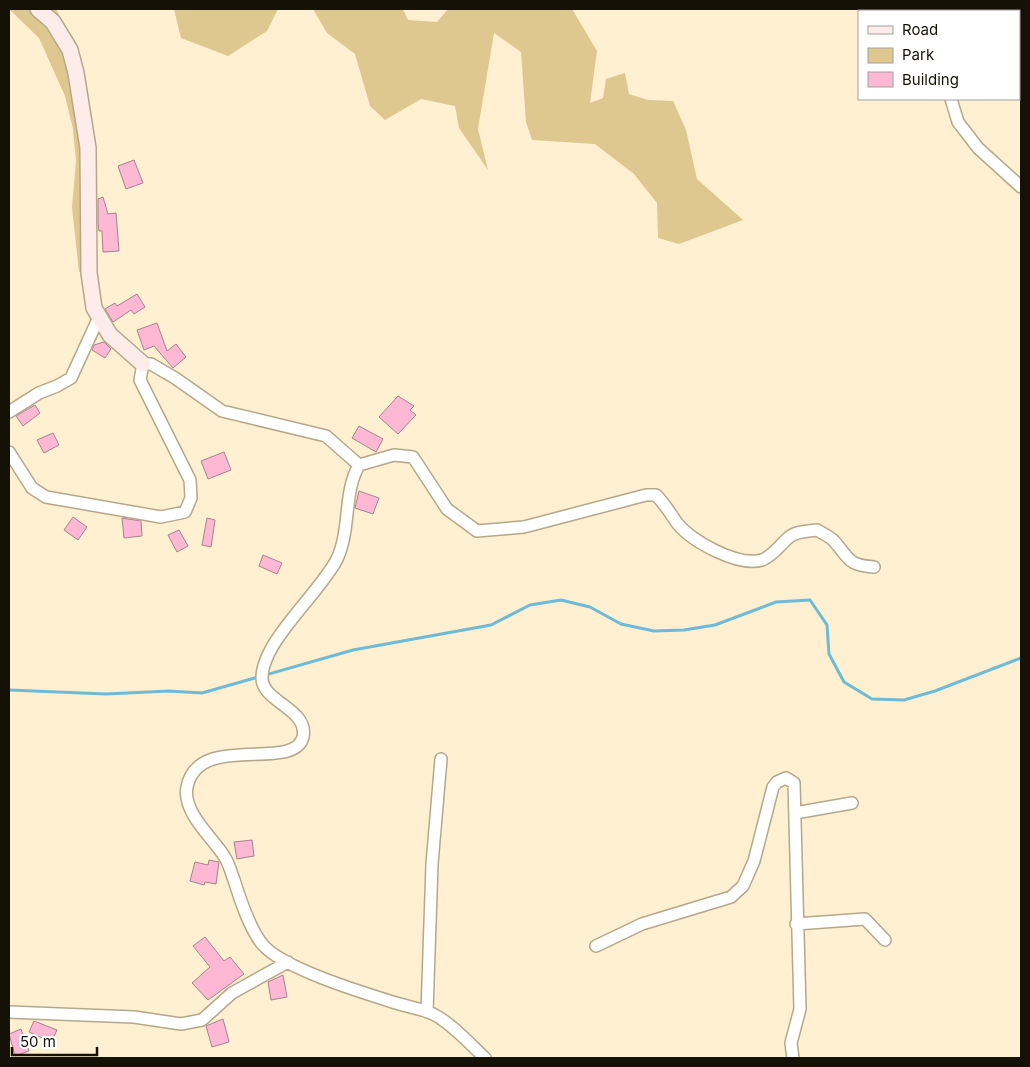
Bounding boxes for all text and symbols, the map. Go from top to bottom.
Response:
legend [858,10,1020,100]
text: Road [902,20,938,39]
text: Park [902,45,935,64]
text: Building [902,70,959,89]
scale bar [12,1024,98,1056]
text: 50 m [20,1032,56,1051]

